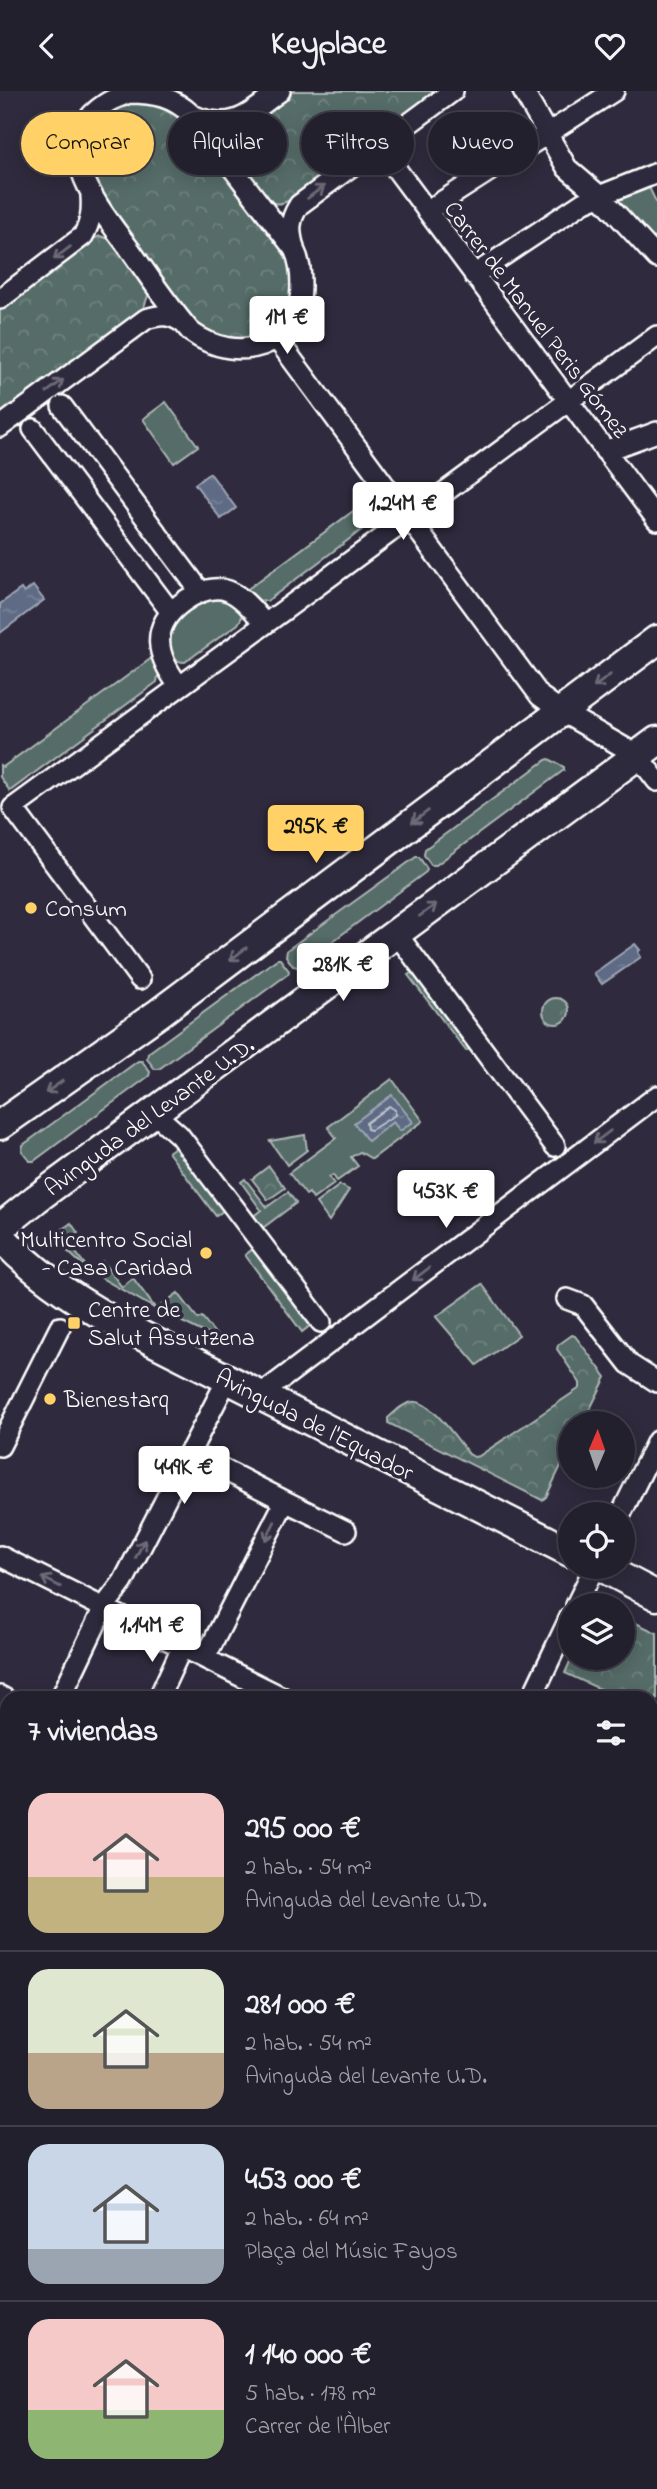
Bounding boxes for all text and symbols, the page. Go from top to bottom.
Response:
text: Keyplace [271,22,386,69]
icon: back [28,27,66,65]
icon: heart [591,27,629,65]
chip: Comprar [21,112,154,175]
chip: Alquilar [168,112,287,175]
chip: Filtros [301,112,414,175]
chip: Nuevo [428,112,538,175]
one-way arrow [306,185,325,199]
street label: Carrer de Manuel Peris Gómez [434,194,637,447]
one-way arrow [54,245,72,260]
pin: 1M € [246,296,328,356]
text: 1M € [265,302,309,335]
one-way arrow [45,379,64,393]
pin: 1.24M € [338,483,468,542]
text: 1.24M € [369,488,437,521]
one-way arrow [593,673,612,688]
pin: 295K € [259,805,373,865]
one-way arrow [411,809,430,824]
text: 295K € [284,811,348,844]
place label: Consum [45,893,127,928]
marker: Consum [23,900,39,916]
one-way arrow [418,903,437,917]
pin: 281K € [286,943,400,1003]
one-way arrow [229,946,248,961]
text: 281K € [313,949,373,982]
street label: Avinguda del Levante U.D. [38,1030,263,1206]
one-way arrow [45,1080,64,1094]
one-way arrow [594,1130,612,1145]
pin: 453K € [389,1171,503,1230]
text: 453K € [413,1176,479,1209]
place label: Multicentro Social - Casa Caridad [20,1224,192,1287]
marker: Multicentro Social - Casa Caridad [198,1245,214,1261]
one-way arrow [412,1266,430,1281]
place label: Centre de Salut Assutzena [88,1294,255,1357]
marker: Centre de Salut Assutzena [66,1315,82,1331]
street label: Avinguda de l'Equador [209,1361,420,1492]
place label: Bienestarq [63,1384,168,1419]
marker: Bienestarq [42,1391,58,1407]
north arrow [558,1411,635,1487]
map controls [558,1411,635,1670]
pin: 449K € [127,1447,241,1506]
text: 449K € [155,1452,213,1485]
button: locate [558,1502,635,1579]
one-way arrow [262,1520,276,1541]
one-way arrow [133,1539,147,1560]
one-way arrow [42,1575,62,1589]
button: layers [558,1593,635,1670]
pin: 1.14M € [87,1605,217,1664]
text: 1.14M € [120,1610,184,1643]
text: 7 viviendas [28,1711,158,1755]
icon: filters [592,1714,630,1752]
text: 295 000 € [245,1808,361,1852]
icon: home [84,1821,168,1905]
text: 2 hab. · 54 m² [245,1852,372,1885]
text: Avinguda del Levante U.D. [245,1885,487,1918]
text: 281 000 € [245,1984,356,2028]
icon: home [84,1997,168,2081]
text: 2 hab. · 54 m² [245,2028,372,2061]
text: Avinguda del Levante U.D. [245,2061,487,2094]
text: 453 000 € [245,2159,362,2203]
icon: home [84,2172,168,2256]
text: 2 hab. · 64 m² [245,2203,369,2236]
text: Plaça del Músic Fayos [245,2236,458,2269]
text: 1 140 000 € [245,2334,372,2378]
icon: home [84,2347,168,2431]
text: 5 hab. · 178 m² [245,2378,376,2411]
text: Carrer de l'Àlber [245,2411,390,2444]

